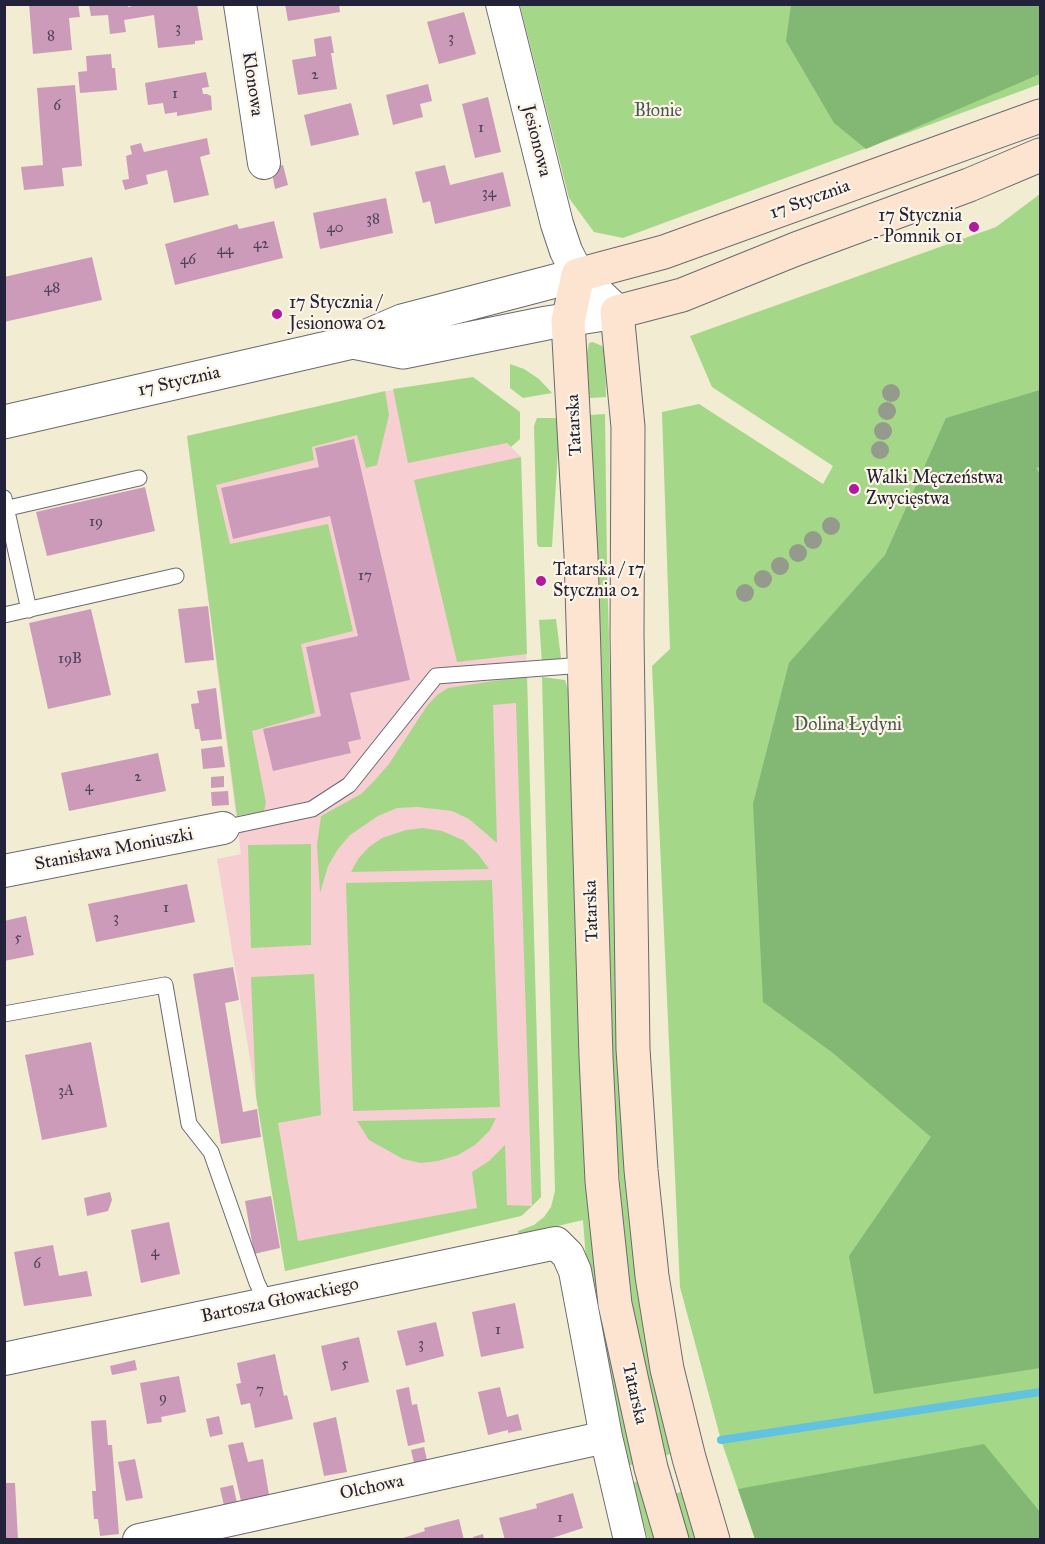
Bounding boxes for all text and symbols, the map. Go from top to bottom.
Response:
house number: 3 [175,19,181,37]
house number: 8 [47,27,55,45]
house number: 3 [448,29,454,47]
street label: Klonowa [237,50,267,118]
house number: 2 [311,66,319,84]
house number: 1 [172,85,178,103]
house number: 6 [53,97,61,115]
park label: Błonie [634,101,682,123]
street label: Jesionowa [517,103,555,179]
house number: 1 [478,119,484,137]
street label: 17 Stycznia [767,176,853,224]
house number: 34 [482,184,496,202]
place label: 17 Stycznia - Pomnik 01 [872,206,962,248]
house number: 38 [366,210,380,228]
house number: 40 [326,219,344,237]
marker: 17 Stycznia - Pomnik 01 [967,220,981,234]
house number: 42 [253,235,269,253]
house number: 44 [217,241,233,259]
house number: 46 [180,251,196,269]
house number: 48 [44,279,60,297]
place label: 17 Stycznia / Jesionowa 02 [289,293,386,336]
marker: 17 Stycznia / Jesionowa 02 [270,307,284,321]
street label: 17 Stycznia [136,362,222,402]
street label: Tatarska [563,393,587,457]
place label: Walki Męczeństwa Zwycięstwa [866,468,1003,510]
marker: Walki Męczeństwa Zwycięstwa [847,482,861,496]
house number: 19 [89,513,103,531]
place label: Tatarska / 17 Stycznia 02 [553,560,644,602]
house number: 17 [358,567,372,585]
marker: Tatarska / 17 Stycznia 02 [534,574,548,588]
house number: 19B [58,650,82,668]
park label: Dolina Łydyni [794,715,902,737]
house number: 2 [134,768,142,786]
house number: 4 [85,778,93,796]
street label: Stanisława Moniuszki [33,824,195,876]
street label: Tatarska [580,880,604,942]
house number: 1 [163,899,169,917]
house number: 3 [113,909,119,927]
house number: 5 [15,929,21,947]
house number: 3A [58,1082,74,1100]
house number: 4 [151,1243,159,1261]
house number: 6 [33,1255,41,1273]
street label: Bartosza Głowackiego [199,1274,361,1328]
house number: 1 [495,1321,501,1339]
house number: 3 [418,1335,424,1353]
house number: 5 [342,1355,348,1373]
street label: Tatarska [616,1361,652,1427]
house number: 7 [256,1381,264,1399]
house number: 9 [159,1389,167,1407]
street label: Olchowa [338,1471,406,1505]
house number: 1 [557,1509,563,1527]

